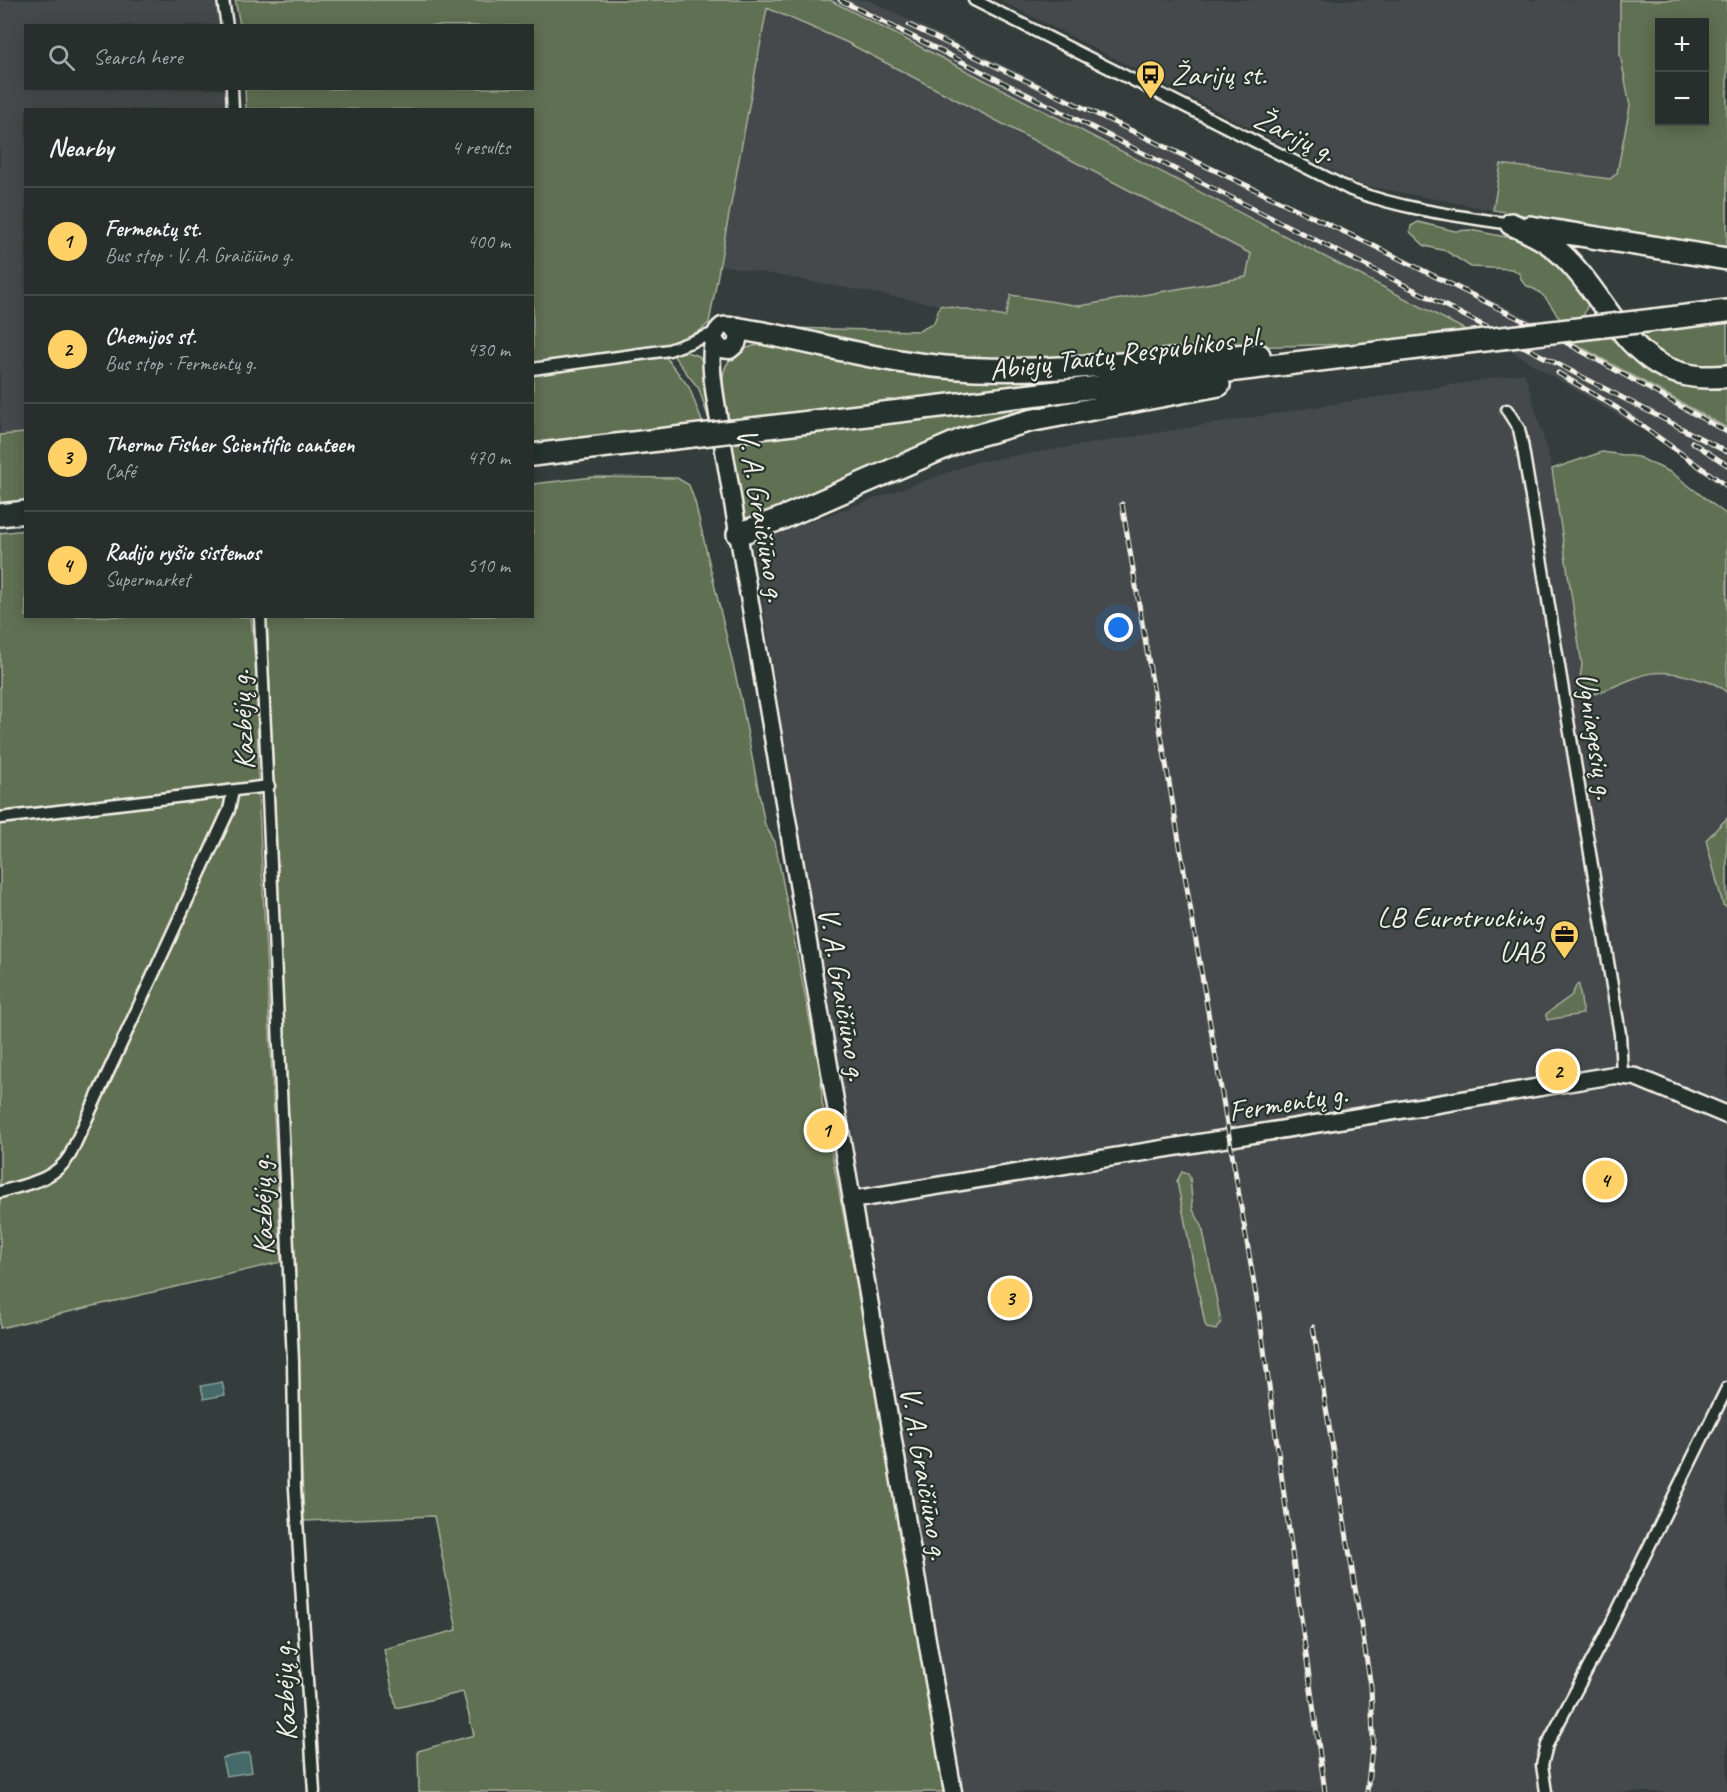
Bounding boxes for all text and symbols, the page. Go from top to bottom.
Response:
map controls [1655,18,1709,126]
button: + [1655,18,1709,72]
search box [24,24,534,90]
icon: search [45,41,78,74]
text: Search here [93,43,183,71]
place label: Žarijų st. [1171,55,1267,93]
bus stop icon: Žarijų st. [1134,58,1166,100]
button: − [1655,72,1709,126]
street label: Žarijų g. [1248,99,1342,171]
text: Nearby [48,131,113,164]
text: 4 results [451,135,510,160]
text: Fermentų st. [105,215,201,243]
text: 1 [63,229,72,254]
text: 400 m [467,229,510,254]
text: Bus stop · V. A. Graičiūno g. [105,243,293,268]
street label: Abiejų Tautų Respublikos pl. [987,317,1265,389]
text: Chemijos st. [105,323,196,351]
text: 2 [63,337,72,362]
text: 430 m [467,337,510,362]
text: Bus stop · Fermentų g. [105,351,256,376]
street label: V. A. Graičiūno g. [728,425,796,605]
text: Thermo Fisher Scientific canteen [105,431,354,459]
text: 3 [63,445,72,470]
text: 470 m [467,445,510,470]
text: Café [105,459,136,484]
text: Radijo ryšio sistemos [105,539,261,567]
text: 4 [63,553,72,578]
text: 510 m [467,553,510,578]
text: Supermarket [105,567,190,592]
your location [1104,613,1133,642]
street label: Kazbėjų g. [220,669,264,771]
street label: Ugniagesių g. [1567,670,1625,802]
place label: LB Eurotrucking UAB [1377,898,1546,970]
street label: V. A. Graičiūno g. [809,904,877,1084]
office icon: LB Eurotrucking UAB [1549,918,1581,960]
pin: 2 [1538,1048,1578,1094]
street label: Fermentų g. [1226,1074,1350,1130]
pin: 1 [806,1108,846,1152]
street label: Kazbėjų g. [241,1154,283,1256]
pin: 4 [1586,1158,1624,1202]
pin: 3 [990,1276,1030,1320]
street label: V. A. Graičiūno g. [891,1383,959,1563]
street label: Kazbėjų g. [262,1640,306,1742]

